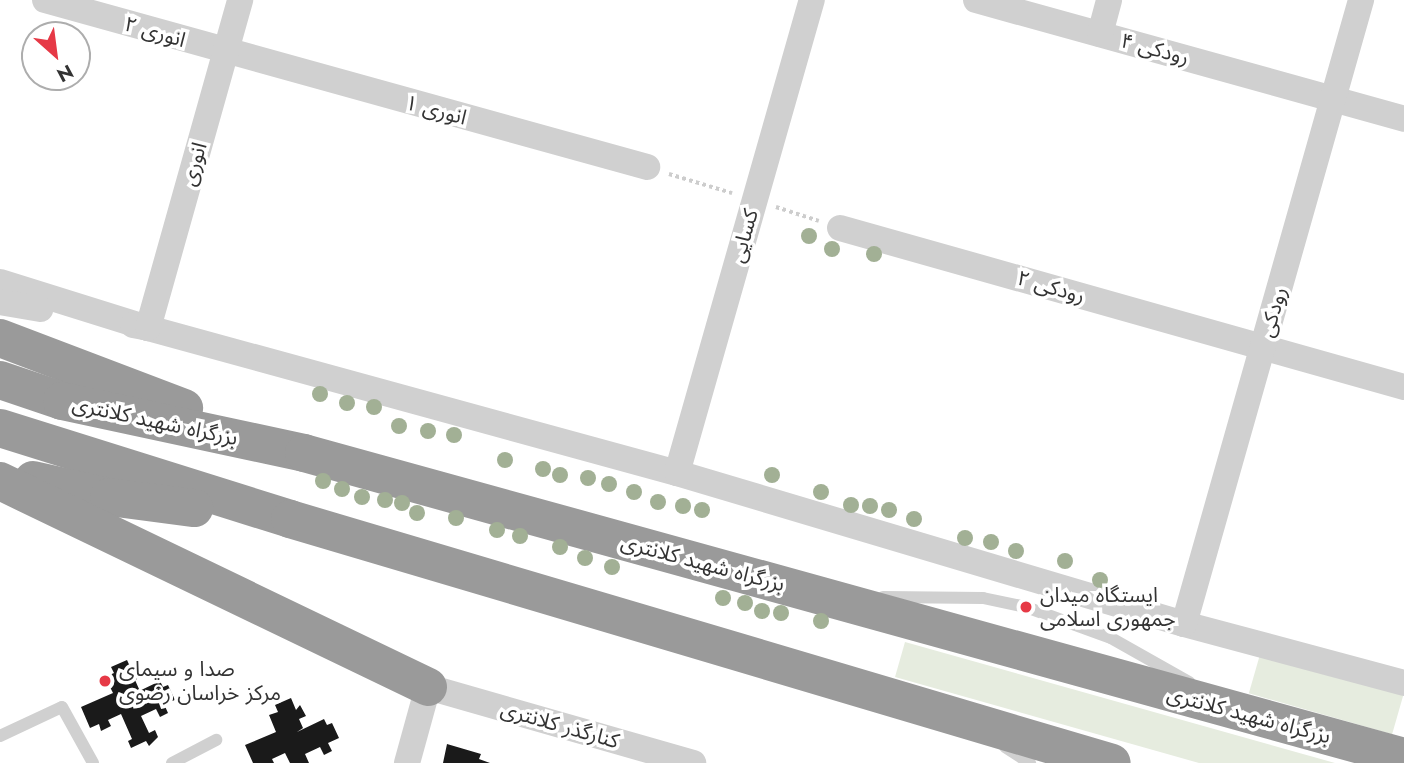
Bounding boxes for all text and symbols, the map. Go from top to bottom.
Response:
street label: انوری ۲ [121,11,189,53]
north arrow [21,21,91,91]
street label: رودکی ۴ [1118,28,1192,70]
text: N [52,58,78,89]
street label: انوری ۱ [403,90,469,130]
street label: انوری [176,139,212,189]
street label: کسایی [724,206,764,266]
street label: رودکی ۲ [1014,265,1088,309]
street label: رودکی [1254,284,1292,340]
street label: بزرگراه شهید کلانتری [70,391,240,451]
street label: بزرگراه شهید کلانتری [618,529,788,597]
place label: ایستگاه میدان جمهوری اسلامی [1040,582,1176,632]
marker: ایستگاه میدان جمهوری اسلامی [1018,599,1034,615]
place label: صدا و سیمای مرکز خراسان رضوی [119,656,281,706]
marker: صدا و سیمای مرکز خراسان رضوی [97,673,113,689]
street label: بزرگراه شهید کلانتری [1164,681,1334,749]
street label: کنارگذر کلانتری [498,696,622,754]

